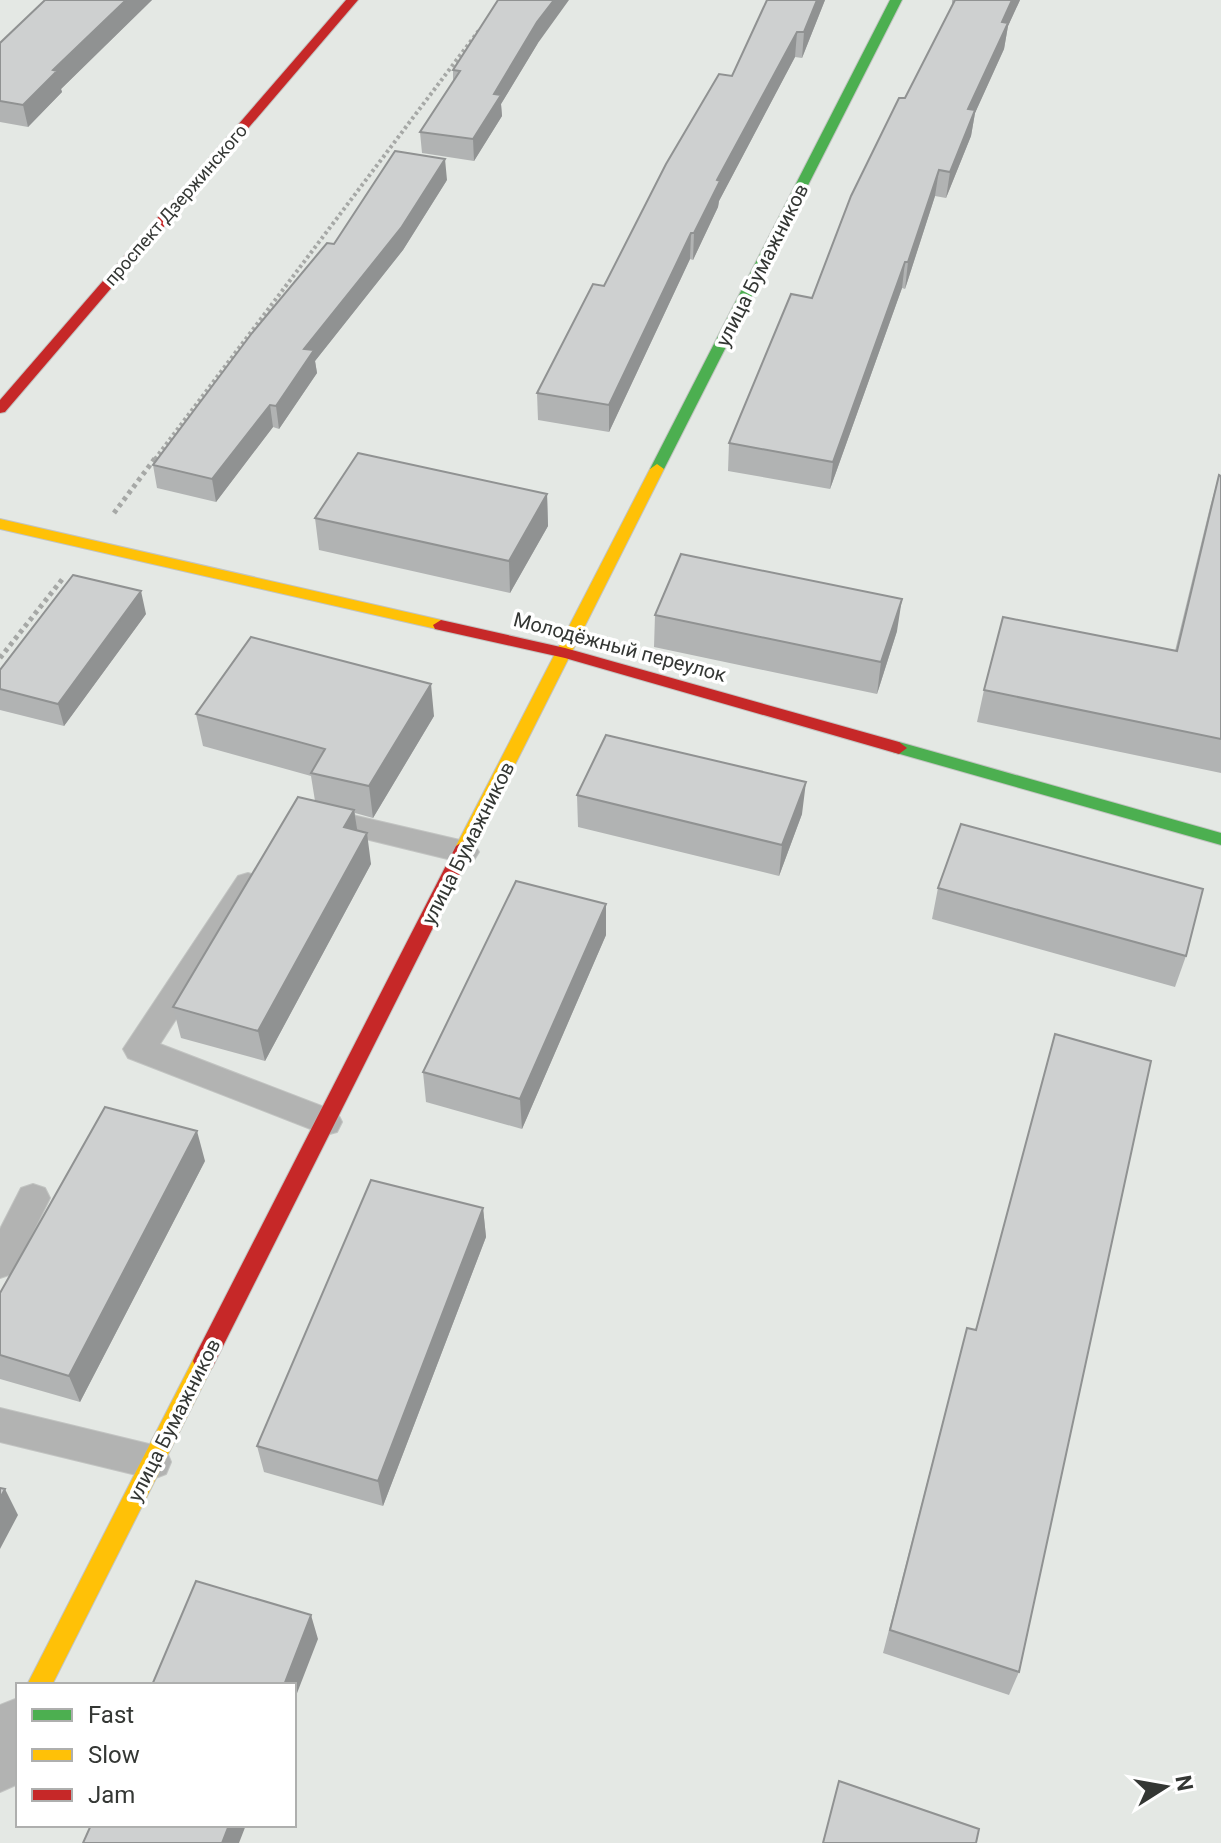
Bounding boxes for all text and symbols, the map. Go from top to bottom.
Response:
street label: проспект Дзержинского [100,120,251,290]
street label: улица Бумажников [711,180,813,350]
street label: Молодёжный переулок [511,607,729,687]
street label: улица Бумажников [417,758,519,928]
street label: улица Бумажников [123,1335,225,1505]
legend [16,1683,296,1827]
text: Fast [88,1701,134,1729]
text: Slow [88,1741,140,1769]
north arrow [1125,1747,1205,1827]
text: N [1170,1773,1198,1793]
text: Jam [88,1781,135,1809]

